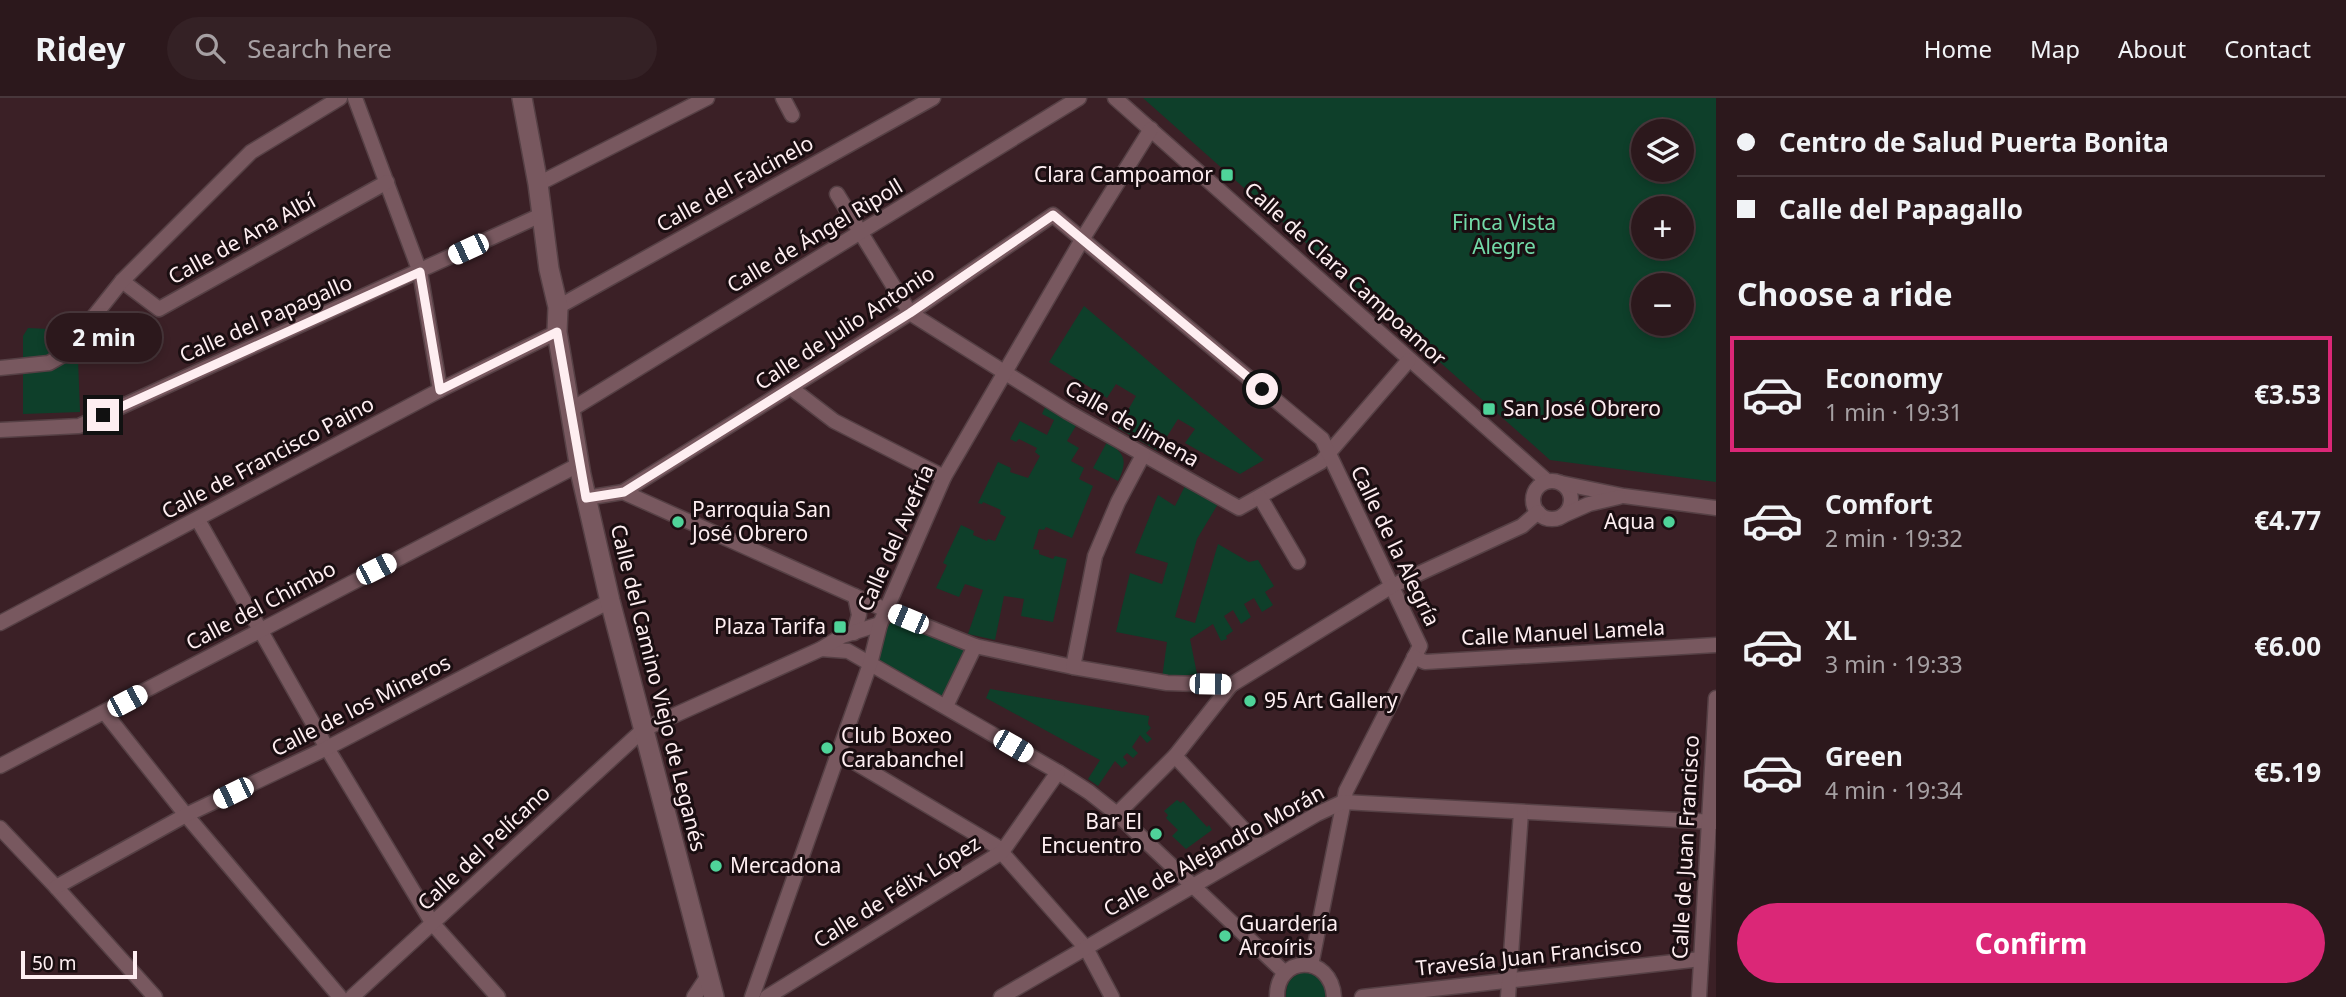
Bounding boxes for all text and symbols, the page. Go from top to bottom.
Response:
search box [167,17,657,80]
text: Ridey [35,26,125,71]
icon: search [191,29,229,67]
text: Search here [247,30,392,66]
text: Home [1924,32,1992,65]
text: Map [2030,32,2080,65]
text: About [2118,32,2186,65]
text: Contact [2224,32,2311,65]
map controls [1631,119,1694,336]
button: layers [1631,119,1694,182]
text: Centro de Salud Puerta Bonita [1779,124,2169,160]
street label: Calle del Falcinelo [651,128,818,238]
place label: Clara Campoamor [1034,160,1213,188]
marker: Clara Campoamor [1219,167,1235,183]
street label: Calle de Ángel Ripoll [721,172,908,299]
street label: Calle de Clara Campoamor [1239,175,1453,372]
street label: Calle de Ana Albí [163,186,321,290]
text: Calle del Papagallo [1779,191,2023,227]
button: + [1631,196,1694,259]
park label: Finca Vista Alegre [1452,208,1556,260]
car [445,231,492,267]
street label: Calle de Julio Antonio [749,259,940,396]
street label: Calle del Papagallo [175,267,356,369]
text: Choose a ride [1737,272,1953,315]
button: − [1631,273,1694,336]
callout: 2 min [45,314,161,362]
text: 2 min [72,321,136,353]
text: Economy [1825,360,1943,396]
icon: car [1741,363,1804,426]
street label: Calle de Jimena [1060,373,1205,473]
route start [1246,373,1278,405]
text: €3.53 [2254,376,2321,412]
street label: Calle de Francisco Paino [156,389,379,525]
place label: San José Obrero [1503,394,1661,422]
text: 1 min · 19:31 [1825,396,1963,428]
route end [87,399,119,431]
marker: San José Obrero [1481,401,1497,417]
street label: Calle del Avefría [850,460,940,615]
street label: Calle de la Alegría [1345,461,1447,631]
text: Comfort [1825,486,1933,522]
icon: car [1741,489,1804,552]
place label: Parroquia San José Obrero [690,495,831,547]
text: €4.77 [2254,502,2321,538]
place label: Aqua [1604,507,1655,535]
marker: Parroquia San José Obrero [670,514,686,530]
marker: Aqua [1661,514,1677,530]
street label: Calle del Camino Viejo de Leganés [605,521,713,854]
text: 2 min · 19:32 [1825,522,1963,554]
car [353,550,400,588]
street label: Calle del Chimbo [181,554,340,656]
car [885,601,932,637]
place label: Plaza Tarifa [714,612,826,640]
text: XL [1825,612,1857,648]
street label: Calle Manuel Lamela [1460,613,1666,651]
icon: car [1741,615,1804,678]
marker: Plaza Tarifa [832,619,848,635]
text: €6.00 [2254,628,2321,664]
street label: Calle de los Mineros [266,648,455,762]
text: 3 min · 19:33 [1825,648,1963,680]
car [1189,673,1232,695]
car [104,682,151,720]
place label: 95 Art Gallery [1264,686,1398,714]
marker: 95 Art Gallery [1242,693,1258,709]
place label: Club Boxeo Carabanchel [841,721,964,773]
car [990,726,1037,766]
street label: Calle de Juan Francisco [1665,734,1705,960]
text: Green [1825,738,1903,774]
marker: Club Boxeo Carabanchel [819,740,835,756]
icon: car [1741,741,1804,804]
text: €5.19 [2254,754,2321,790]
car [210,774,257,812]
text: 4 min · 19:34 [1825,774,1963,806]
street label: Calle del Pelícano [411,778,556,916]
street label: Calle de Alejandro Morán [1098,778,1329,923]
place label: Bar El Encuentro [1041,807,1142,859]
marker: Bar El Encuentro [1148,826,1164,842]
street label: Calle de Félix López [808,828,985,954]
place label: Mercadona [730,851,841,879]
marker: Mercadona [708,858,724,874]
button: Confirm [1737,903,2325,983]
place label: Guardería Arcoíris [1239,909,1338,961]
marker: Guardería Arcoíris [1217,928,1233,944]
street label: Travesía Juan Francisco [1415,930,1643,982]
scale bar [21,948,136,980]
text: 50 m [32,950,76,976]

